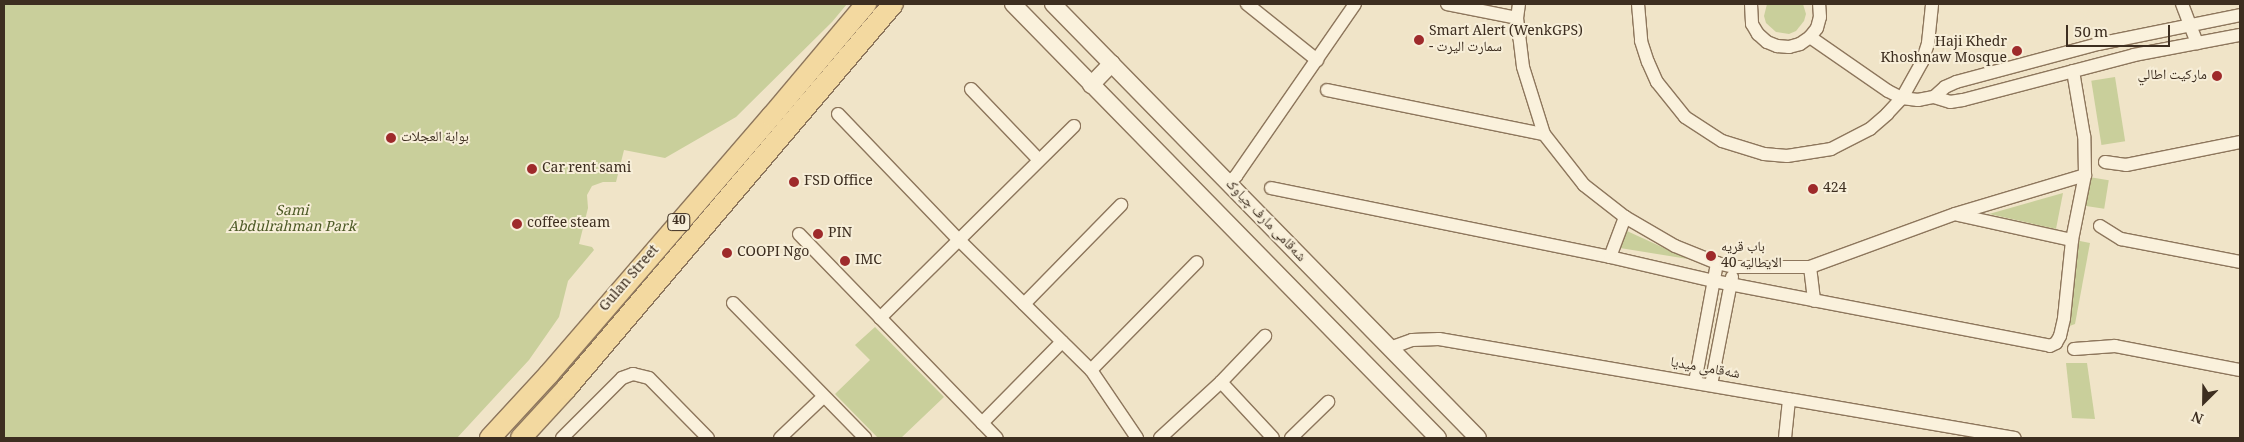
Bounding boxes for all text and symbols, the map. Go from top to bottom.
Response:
scale bar [2069,15,2173,47]
text: 50 m [2074,21,2108,47]
place label: Smart Alert (WenkGPS) - سمارت اليرت [1429,24,1583,56]
marker: Smart Alert (WenkGPS) - سمارت اليرت [1413,34,1425,46]
place label: Haji Khedr Khoshnaw Mosque [1880,35,2007,68]
marker: Haji Khedr Khoshnaw Mosque [2011,45,2023,57]
place label: ماركيت اطالي [2138,68,2207,84]
marker: ماركيت اطالي [2211,70,2223,82]
place label: بوابة العجلات [401,130,469,146]
marker: بوابة العجلات [385,132,397,144]
place label: Car rent sami [542,161,631,177]
marker: Car rent sami [526,163,538,175]
place label: FSD Office [804,174,873,190]
marker: FSD Office [788,176,800,188]
street label: شەقامی مارف چیاوک [1221,176,1309,266]
place label: 424 [1823,181,1846,197]
marker: 424 [1807,183,1819,195]
park label: Sami Abdulrahman Park [228,204,356,236]
road number: 40 [666,212,692,232]
place label: coffee steam [527,216,610,232]
marker: coffee steam [511,218,523,230]
place label: PIN [828,226,852,242]
marker: PIN [812,228,824,240]
place label: باب قريه الايطاليه 40 [1721,240,1782,272]
street label: Gulan Street [597,242,663,316]
place label: COOPI Ngo [737,245,809,261]
marker: COOPI Ngo [721,247,733,259]
marker: باب قريه الايطاليه 40 [1705,250,1717,262]
place label: IMC [855,253,882,269]
marker: IMC [839,255,851,267]
street label: شەقامی میدیا [1669,355,1741,383]
north arrow [2179,377,2229,427]
text: N [2188,403,2208,429]

